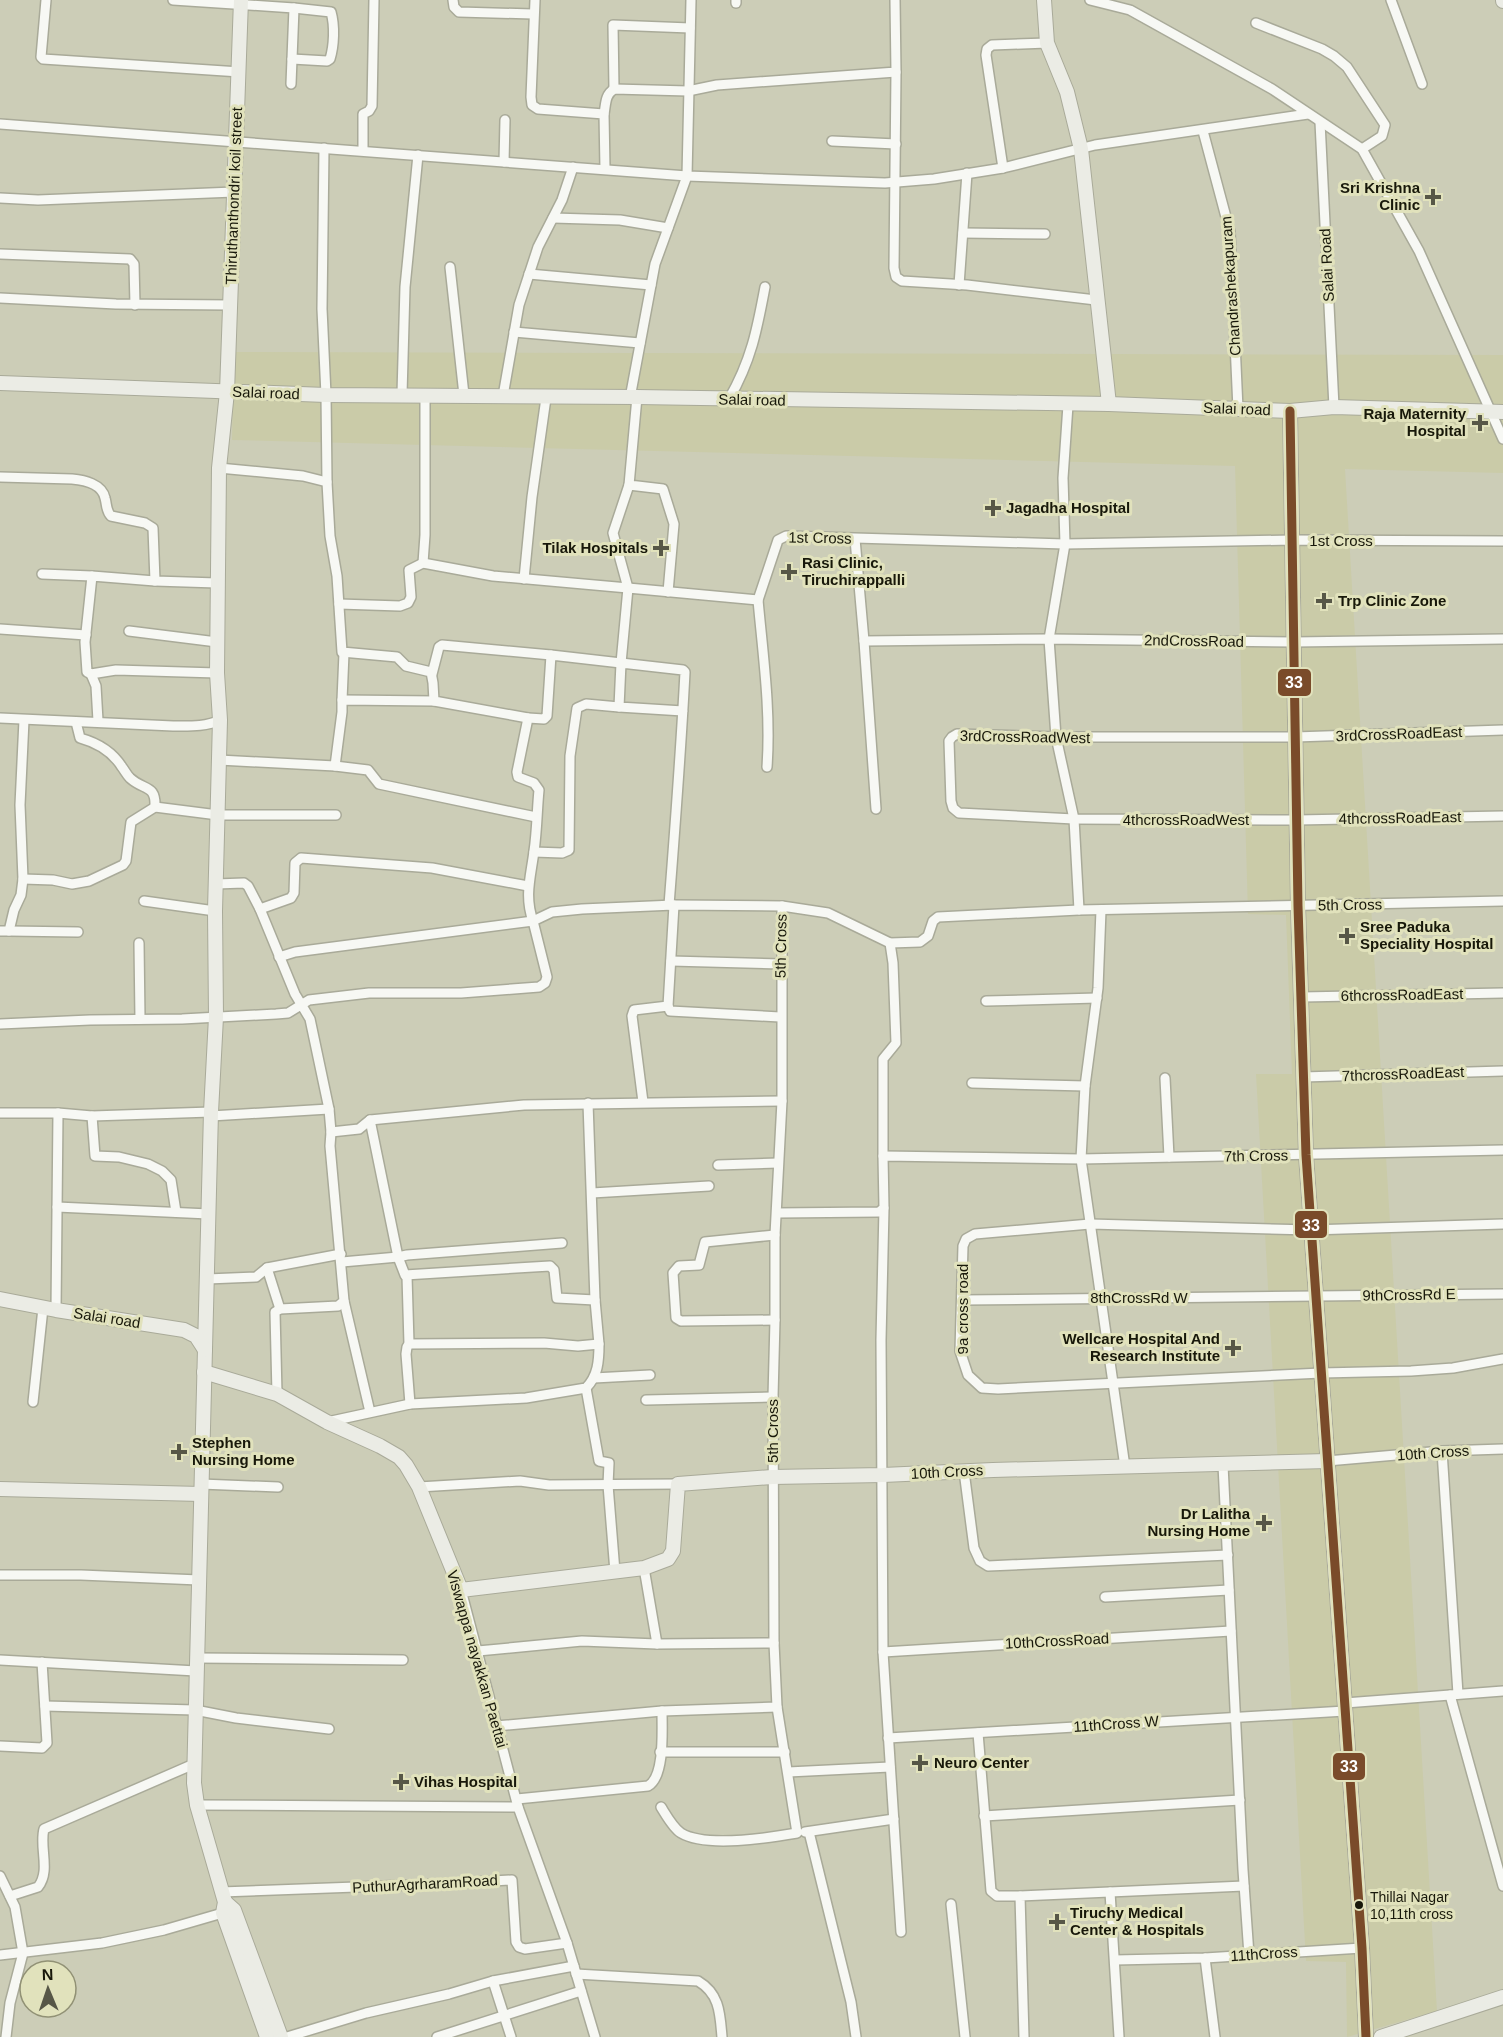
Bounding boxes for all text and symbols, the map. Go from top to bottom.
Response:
street label: Thiruthanthondri koil street [222,106,245,285]
place label: Sri Krishna Clinic [1340,179,1421,213]
marker: Sri Krishna Clinic [1424,188,1442,206]
street label: Chandrashekapuram [1217,216,1244,357]
street label: Salai Road [1316,228,1337,302]
street label: Salai road [232,383,300,402]
street label: Salai road [718,390,786,409]
street label: Salai road [1203,399,1271,418]
place label: Raja Maternity Hospital [1363,405,1467,439]
marker: Raja Maternity Hospital [1471,414,1489,432]
marker: Jagadha Hospital [984,499,1002,517]
place label: Jagadha Hospital [1006,499,1130,516]
street label: 1st Cross [788,528,852,547]
street label: 1st Cross [1309,532,1373,549]
place label: Tilak Hospitals [542,539,648,556]
marker: Tilak Hospitals [652,539,670,557]
place label: Rasi Clinic, Tiruchirappalli [802,554,905,588]
marker: Rasi Clinic, Tiruchirappalli [780,563,798,581]
marker: Trp Clinic Zone [1315,592,1333,610]
place label: Trp Clinic Zone [1338,592,1446,609]
street label: 2ndCrossRoad [1144,631,1244,650]
line badge: 33 [1277,668,1312,697]
text: 33 [1285,674,1303,691]
street label: 3rdCrossRoadEast [1335,723,1463,744]
street label: 3rdCrossRoadWest [960,727,1091,746]
street label: 4thcrossRoadEast [1339,808,1462,827]
street label: 4thcrossRoadWest [1123,811,1250,828]
street label: 5th Cross [1318,895,1382,914]
street label: 5th Cross [771,914,790,978]
place label: Sree Paduka Speciality Hospital [1360,918,1493,952]
marker: Sree Paduka Speciality Hospital [1338,927,1356,945]
street label: 6thcrossRoadEast [1341,985,1464,1004]
street label: 7thcrossRoadEast [1341,1063,1465,1084]
street label: 7th Cross [1224,1146,1288,1165]
line badge: 33 [1294,1210,1328,1239]
text: 33 [1302,1217,1320,1234]
street label: 9a cross road [954,1264,971,1354]
street label: 9thCrossRd E [1362,1285,1456,1304]
street label: 8thCrossRd W [1090,1289,1189,1306]
street label: Salai road [72,1304,142,1331]
place label: Wellcare Hospital And Research Institute [1062,1330,1220,1364]
marker: Wellcare Hospital And Research Institute [1224,1339,1242,1357]
street label: 5th Cross [764,1399,781,1463]
place label: Stephen Nursing Home [192,1434,295,1468]
street label: 10th Cross [1396,1441,1470,1464]
marker: Stephen Nursing Home [170,1443,188,1461]
street label: 10th Cross [910,1461,984,1482]
place label: Dr Lalitha Nursing Home [1147,1505,1251,1539]
marker: Dr Lalitha Nursing Home [1255,1514,1273,1532]
street label: Viswappa nayakkan Paettai [444,1568,511,1750]
street label: 10thCrossRoad [1004,1629,1109,1652]
street label: 11thCross W [1073,1712,1160,1735]
line badge: 33 [1332,1752,1366,1781]
marker: Neuro Center [911,1754,929,1772]
place label: Neuro Center [934,1754,1029,1771]
text: 33 [1340,1758,1358,1775]
marker: Vihas Hospital [392,1773,410,1791]
place label: Vihas Hospital [414,1773,517,1790]
street label: PuthurAgrharamRoad [352,1871,498,1896]
place label: Thillai Nagar 10,11th cross [1370,1889,1453,1922]
marker: Thillai Nagar 10,11th cross [1353,1899,1365,1911]
place label: Tiruchy Medical Center & Hospitals [1070,1904,1204,1938]
marker: Tiruchy Medical Center & Hospitals [1048,1913,1066,1931]
street label: 11thCross [1230,1943,1298,1964]
north arrow [18,1959,78,2019]
text: N [41,1966,54,1983]

